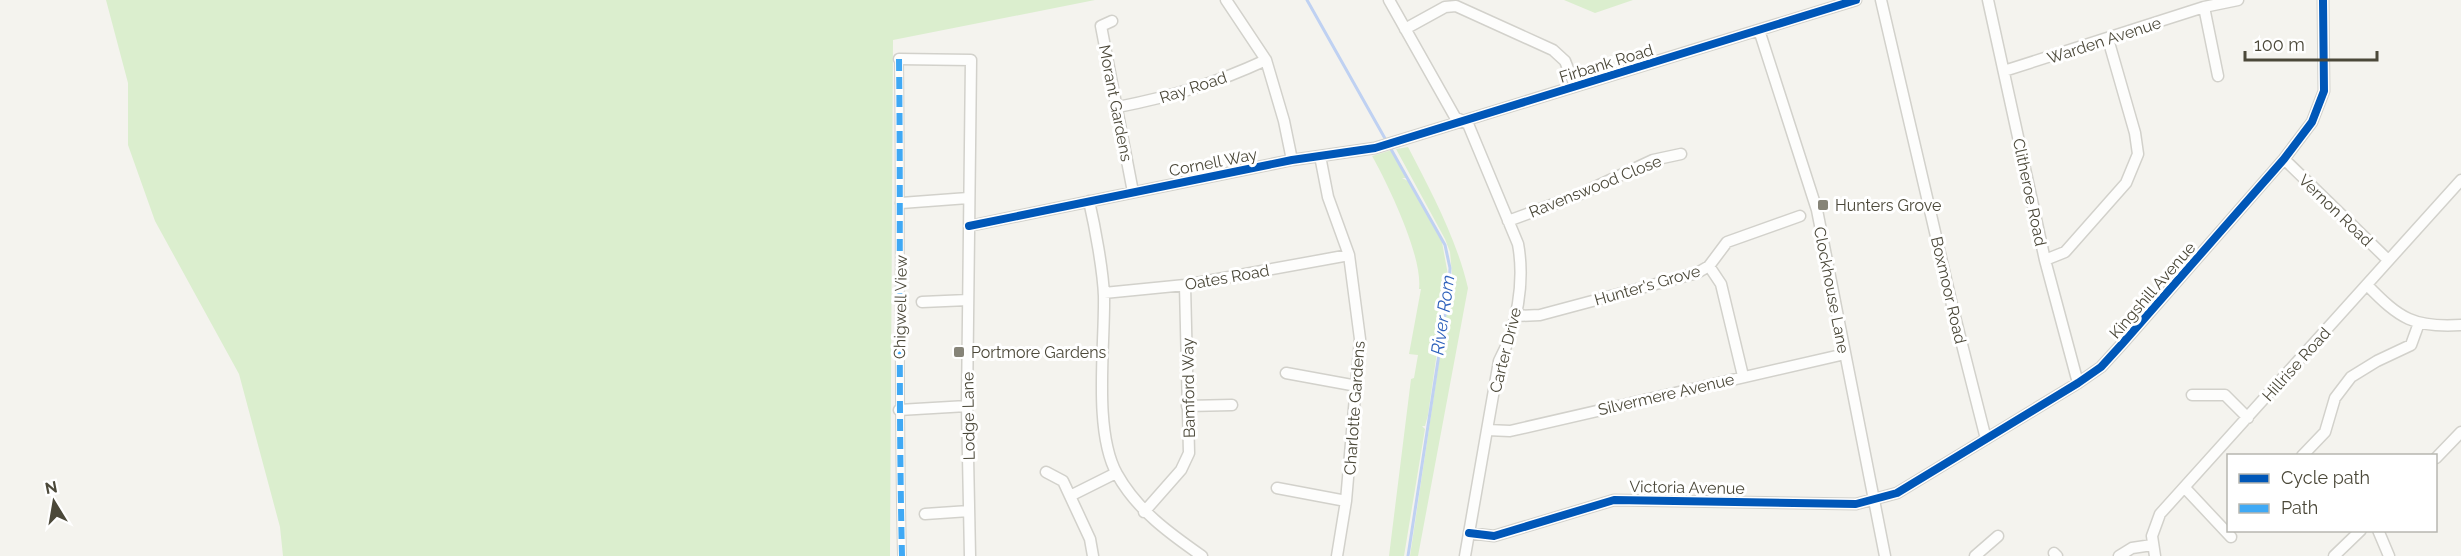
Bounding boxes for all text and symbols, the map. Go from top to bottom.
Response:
street label: Warden Avenue [2045,13,2163,68]
scale bar [2245,24,2377,62]
text: 100 m [2254,34,2305,55]
street label: Firbank Road [1557,40,1656,87]
street label: Morant Gardens [1095,43,1136,163]
street label: Ray Road [1157,68,1229,107]
street label: Clitheroe Road [2009,137,2050,248]
street label: Cornell Way [1167,145,1259,180]
street label: Ravenswood Close [1526,151,1664,222]
street label: Vernon Road [2295,170,2377,250]
place label: Hunters Grove [1835,196,1941,215]
marker: Hunters Grove [1816,198,1830,212]
street label: Clockhouse Lane [1810,225,1853,355]
street label: Boxmoor Road [1927,235,1970,346]
street label: Kingshill Avenue [2105,238,2199,342]
street label: Chigwell View [890,255,911,359]
street label: Oates Road [1183,261,1271,294]
street label: Hunter's Grove [1592,261,1702,310]
water label: River Rom [1426,273,1459,356]
street label: Carter Drive [1486,305,1525,395]
street label: Hillrise Road [2258,324,2334,405]
street label: Bamford Way [1178,337,1199,438]
street label: Charlotte Gardens [1340,340,1369,476]
place label: Portmore Gardens [971,343,1107,362]
marker: Portmore Gardens [952,345,966,359]
street label: Silvermere Avenue [1596,370,1736,419]
street label: Lodge Lane [958,371,979,461]
legend [2227,454,2437,532]
text: Cycle path [2281,467,2370,488]
north arrow [24,472,84,532]
text: N [43,477,59,498]
street label: Victoria Avenue [1629,477,1745,498]
text: Path [2281,497,2318,518]

